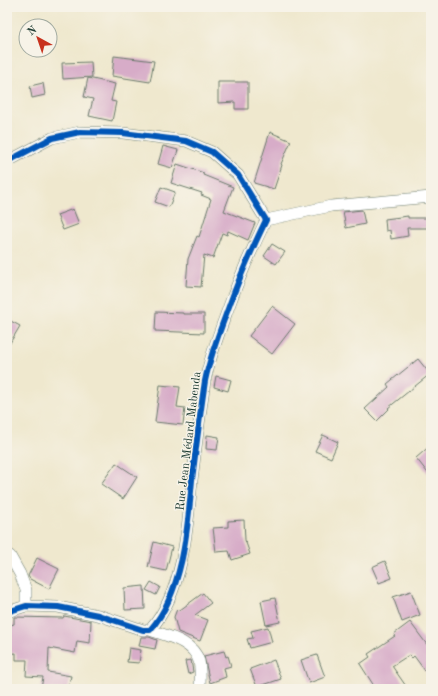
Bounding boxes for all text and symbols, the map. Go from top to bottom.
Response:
north arrow [18,18,58,58]
text: N [26,24,40,38]
street label: Rue Jean Médard Mabenda [174,371,204,511]

